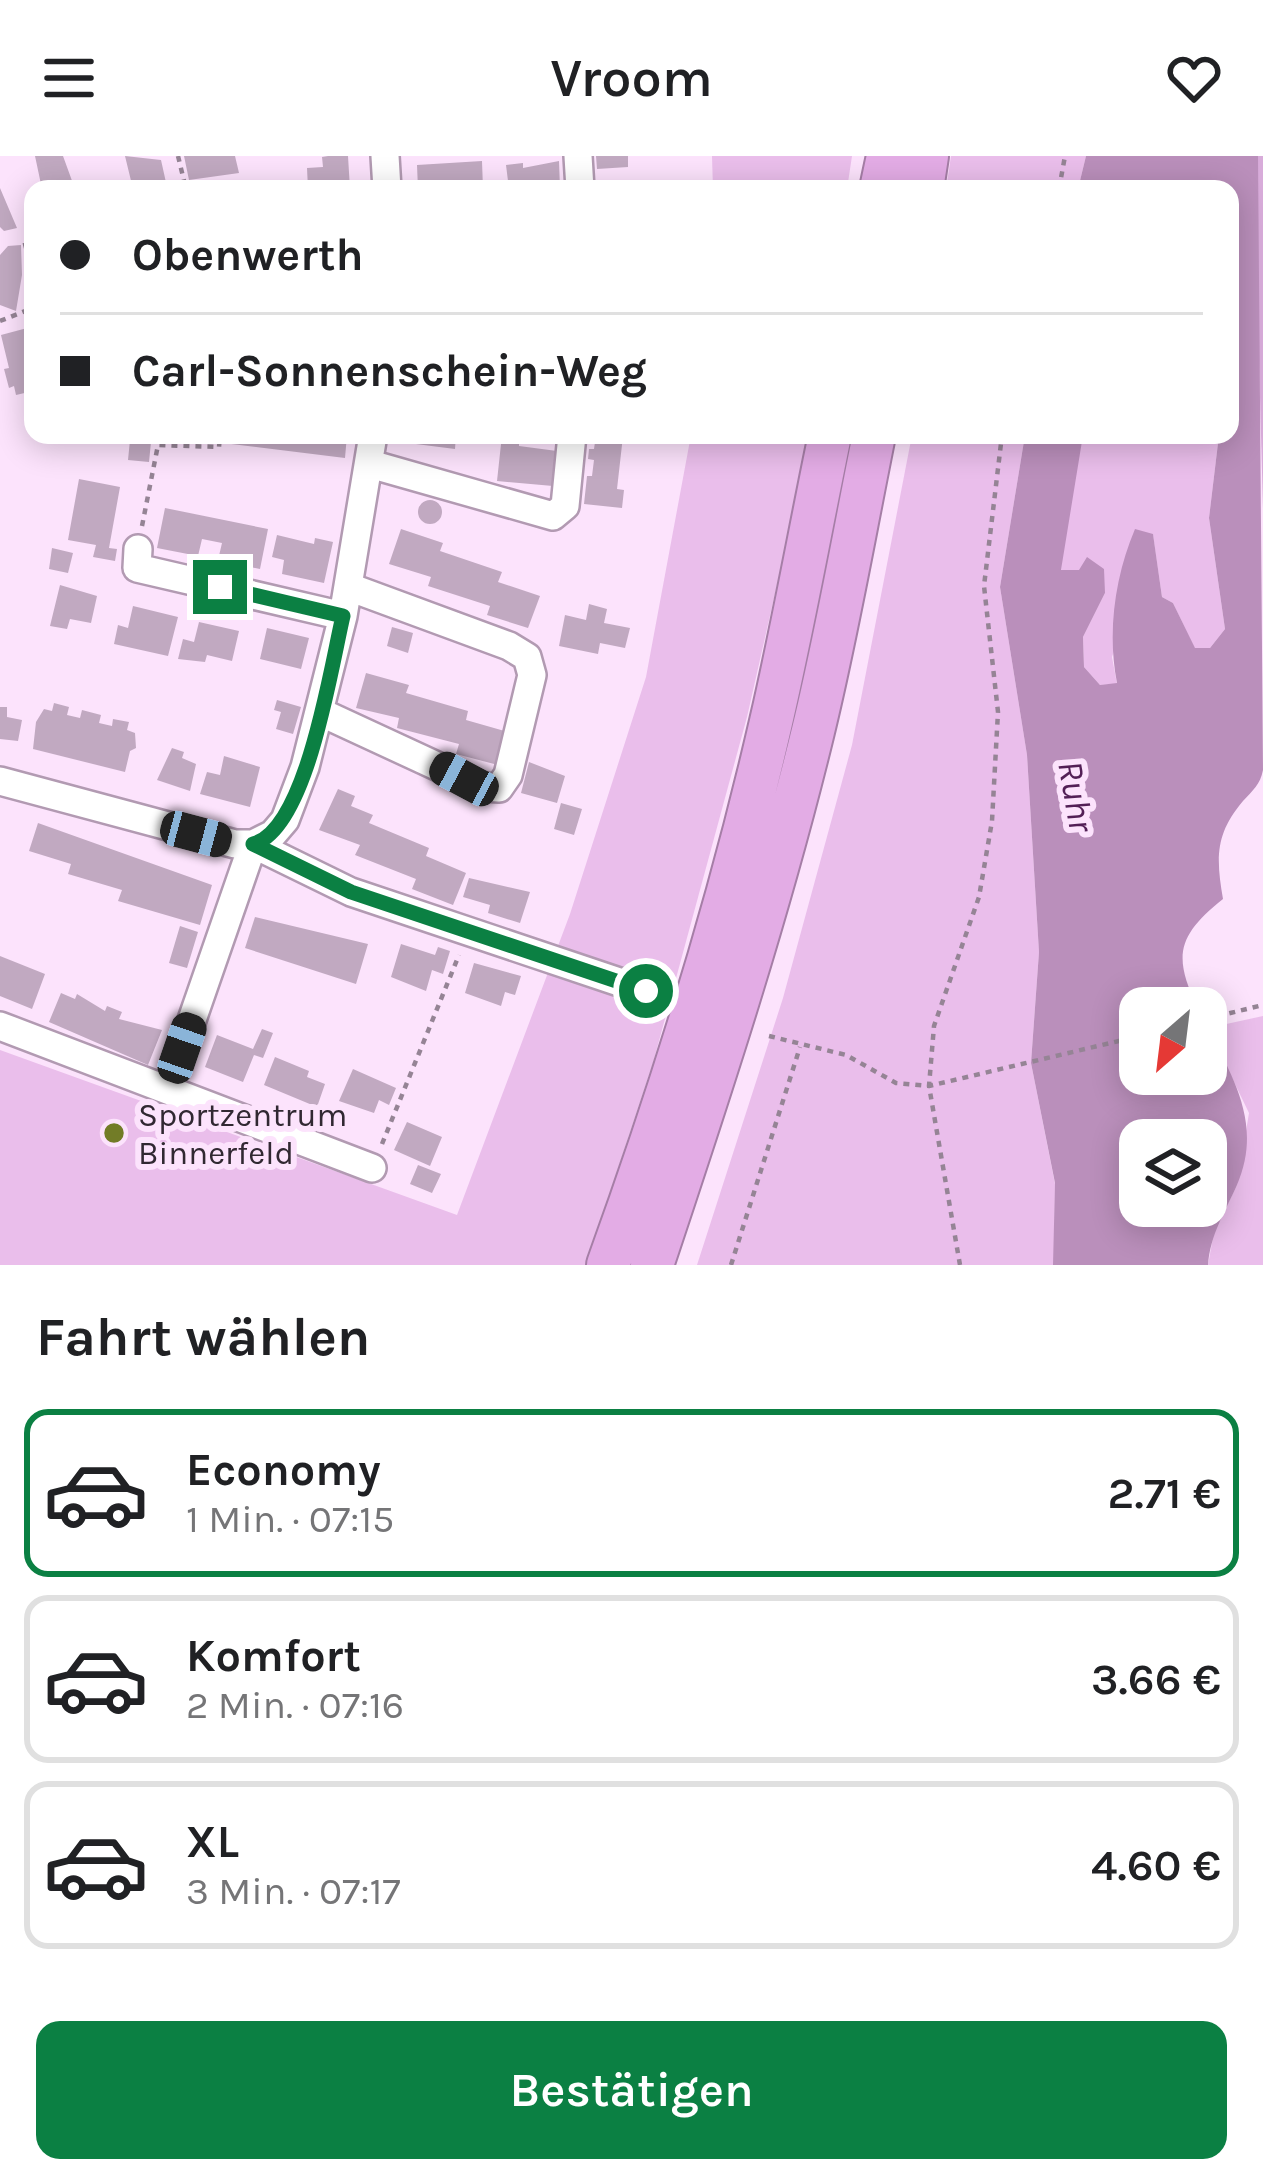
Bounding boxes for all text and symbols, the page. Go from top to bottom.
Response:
icon: menu [36,45,102,111]
icon: heart [1161,45,1227,111]
text: Vroom [550,46,713,110]
text: Obenwerth [132,229,364,281]
text: Carl-Sonnenschein-Weg [132,345,647,397]
route end [193,560,247,614]
car [424,746,504,812]
water label: Ruhr [1049,757,1103,837]
car [157,807,235,861]
route start [619,964,673,1018]
north arrow [1119,987,1227,1095]
map controls [1119,987,1227,1227]
car [153,1008,211,1088]
place label: Sportzentrum Binnerfeld [138,1096,347,1172]
button: layers [1119,1119,1227,1227]
marker: Sportzentrum Binnerfeld [101,1120,127,1146]
text: Fahrt wählen [36,1305,370,1369]
icon: car [42,1439,150,1547]
text: Economy [186,1444,381,1496]
text: 2.71 € [1108,1467,1221,1519]
text: 1 Min. · 07:15 [186,1496,394,1542]
icon: car [42,1625,150,1733]
text: Komfort [186,1630,361,1682]
text: 3.66 € [1091,1653,1221,1705]
text: 2 Min. · 07:16 [186,1682,404,1728]
icon: car [42,1811,150,1919]
text: XL [186,1816,239,1868]
text: 4.60 € [1091,1839,1221,1891]
text: 3 Min. · 07:17 [186,1868,401,1914]
button: Bestätigen [36,2021,1227,2159]

